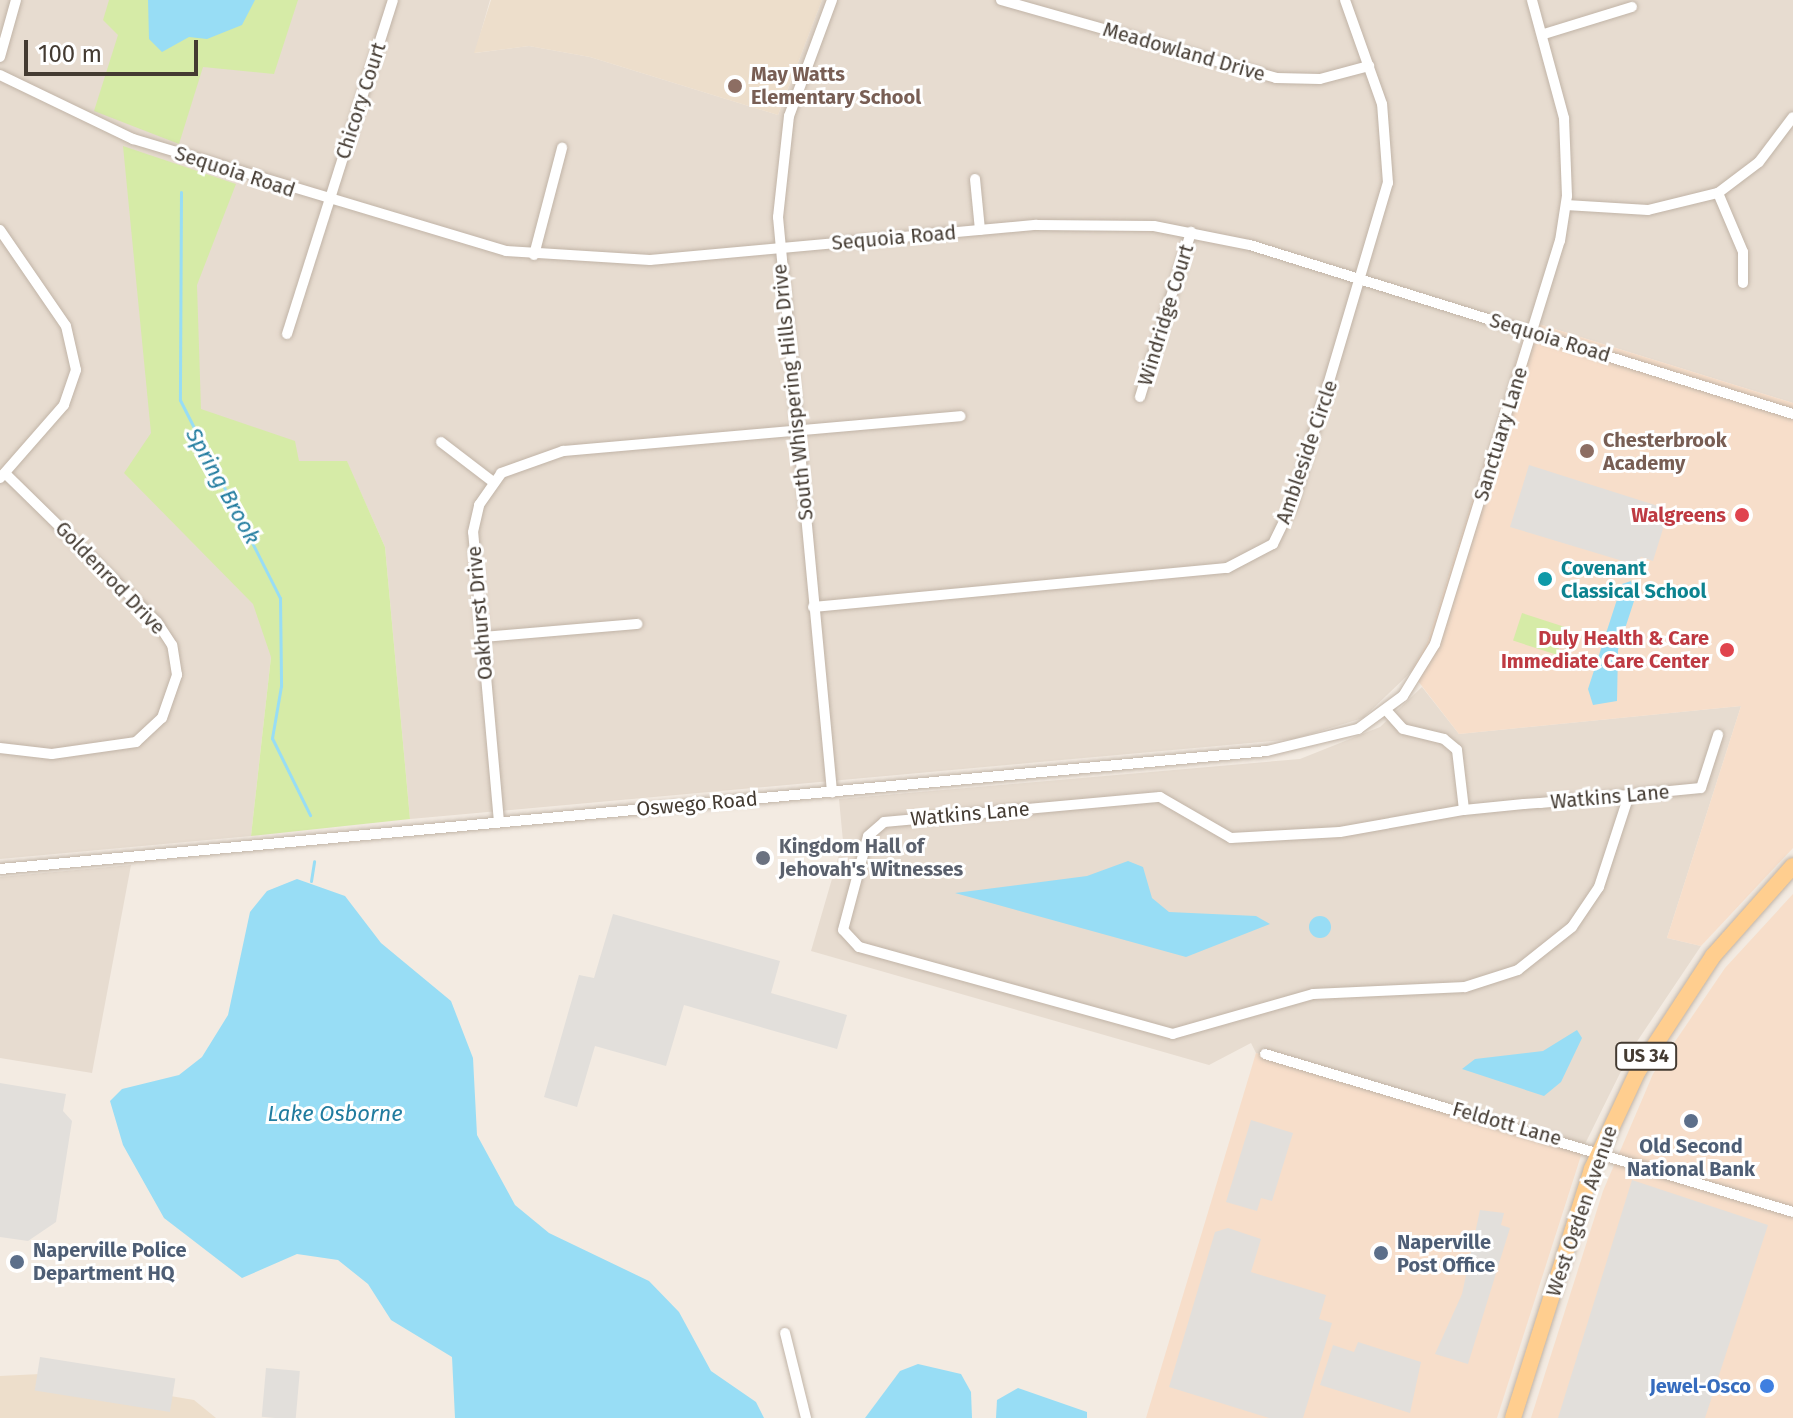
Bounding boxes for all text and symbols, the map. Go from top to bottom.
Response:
street label: Meadowland Drive [1100,17,1268,87]
scale bar [28,24,202,74]
text: 100 m [38,40,102,68]
street label: Chicory Court [331,40,391,162]
place label: May Watts Elementary School [751,62,921,109]
marker: May Watts Elementary School [726,77,744,95]
street label: Sequoia Road [172,141,298,203]
street label: Sequoia Road [831,221,957,255]
street label: Windridge Court [1133,241,1199,389]
street label: South Whispering Hills Drive [768,263,818,521]
street label: Sequoia Road [1487,308,1613,368]
street label: Sanctuary Lane [1469,364,1533,504]
street label: Ambleside Circle [1271,377,1343,527]
water label: Spring Brook [180,423,266,549]
place label: Chesterbrook Academy [1603,428,1727,475]
marker: Chesterbrook Academy [1578,442,1596,460]
place label: Walgreens [1631,503,1726,527]
marker: Walgreens [1733,506,1751,524]
street label: Goldenrod Drive [50,517,170,639]
street label: Oakhurst Drive [462,545,498,681]
place label: Covenant Classical School [1561,556,1706,603]
marker: Covenant Classical School [1536,570,1554,588]
place label: Duly Health & Care Immediate Care Center [1501,626,1709,673]
marker: Duly Health & Care Immediate Care Center [1716,639,1738,661]
street label: Watkins Lane [1549,780,1671,814]
street label: Oswego Road [635,787,759,821]
street label: Watkins Lane [909,797,1031,831]
place label: Kingdom Hall of Jehovah's Witnesses [779,834,963,881]
marker: Kingdom Hall of Jehovah's Witnesses [754,849,772,867]
road number: US 34 [1614,1042,1678,1070]
street label: Feldott Lane [1450,1097,1564,1151]
water label: Lake Osborne [267,1101,403,1127]
marker: Old Second National Bank [1682,1112,1700,1130]
street label: West Ogden Avenue [1541,1122,1623,1300]
place label: Old Second National Bank [1627,1134,1755,1181]
place label: Naperville Post Office [1397,1230,1495,1277]
place label: Naperville Police Department HQ [33,1238,187,1285]
marker: Naperville Post Office [1372,1244,1390,1262]
marker: Naperville Police Department HQ [8,1253,26,1271]
place label: Jewel-Osco [1649,1374,1751,1398]
marker: Jewel-Osco [1758,1377,1776,1395]

